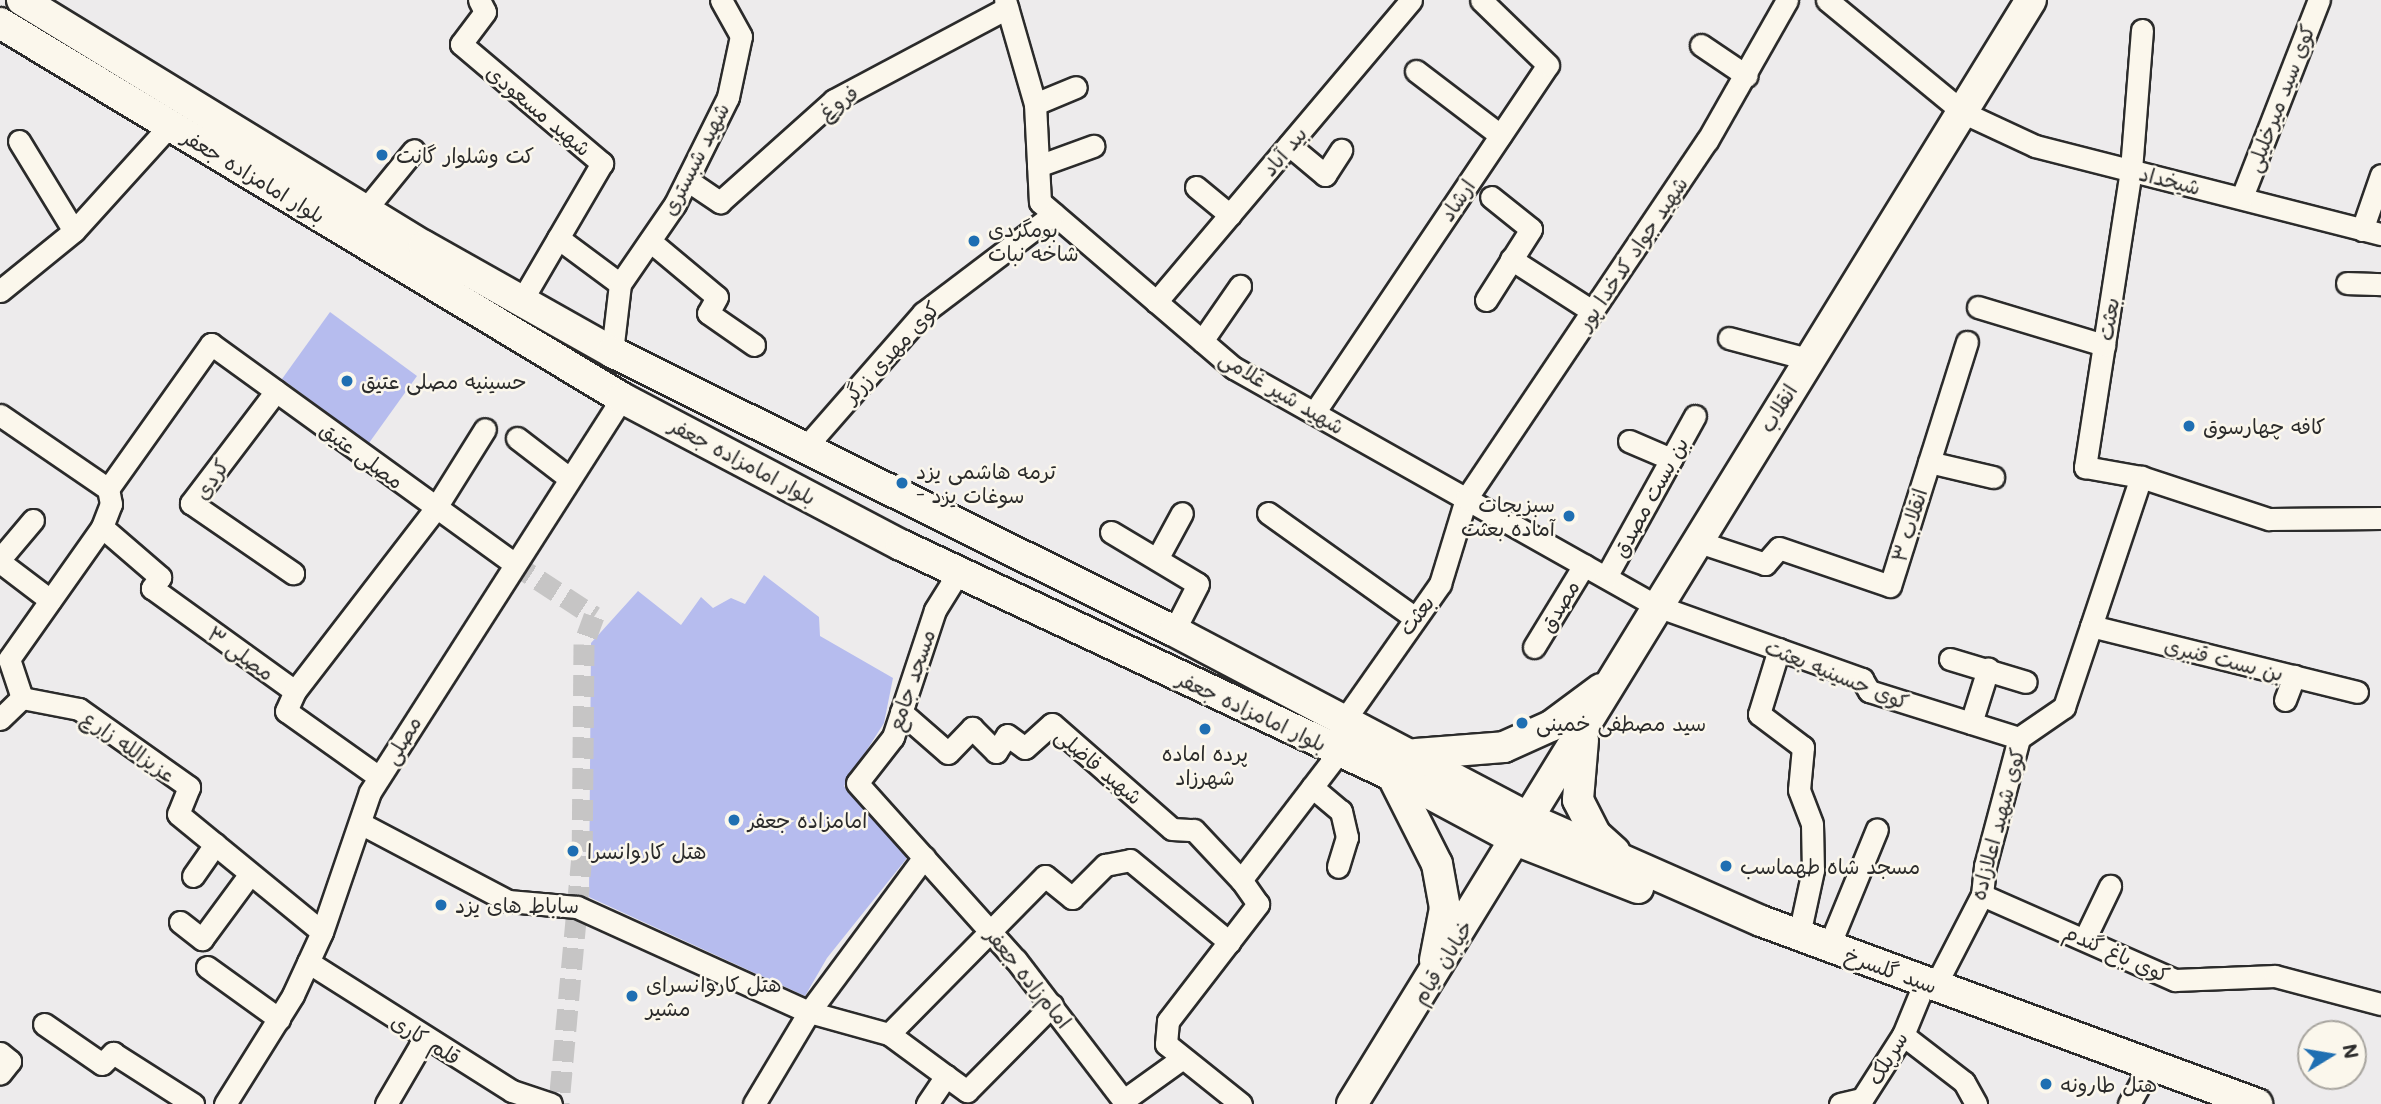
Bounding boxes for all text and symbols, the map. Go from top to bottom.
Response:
street label: کوی سید میرخلیلی [2240,21,2320,175]
street label: شهید مسعودی [482,59,596,161]
street label: فروغ [813,79,863,125]
street label: شهید شبستری [656,99,734,219]
street label: بید آباد [1256,121,1312,181]
street label: بلوار امامزاده جعفر [178,124,330,228]
place label: کت وشلوار گانت [396,142,534,168]
marker: کت وشلوار گانت [374,147,390,163]
street label: شیخداد [2137,160,2203,200]
street label: شهید جواد کدخدا پور [1571,172,1693,334]
street label: ارشاد [1434,174,1480,226]
place label: بومگردی شاخه نبات [988,216,1079,266]
marker: بومگردی شاخه نبات [966,233,982,249]
street label: کوی مهدی زرگر [838,296,944,408]
street label: بعثت [2092,296,2124,342]
street label: شهید شیر غلامی [1215,345,1349,439]
place label: حسینیه مصلی عتیق [361,368,527,394]
marker: حسینیه مصلی عتیق [339,373,355,389]
street label: انقلاب [1754,379,1802,437]
street label: بلوار امامزاده جعفر [666,412,820,510]
place label: کافه چهارسوق [2203,413,2326,439]
street label: مصلی عتیق [315,416,409,494]
marker: کافه چهارسوق [2181,418,2197,434]
street label: بن بست مصدق [1607,433,1693,561]
street label: کردی [188,454,234,504]
place label: ترمه هاشمی یزد - سوغات یزد [916,458,1056,508]
marker: ترمه هاشمی یزد - سوغات یزد [894,475,910,491]
street label: انقلاب ۳ [1886,485,1932,565]
place label: سبزیجات آماده بعثت [1461,491,1555,541]
marker: سبزیجات آماده بعثت [1561,508,1577,524]
street label: مصدق [1534,575,1584,637]
street label: بعثت [1393,590,1439,640]
street label: مصلی ۳ [203,620,279,686]
street label: مسجد جامع [882,626,940,734]
street label: بن بست قنبری [2162,632,2286,686]
street label: کوی حسینیه بعثت [1761,634,1913,714]
street label: بلوار امامزاده جعفر [1173,665,1331,757]
street label: عزیزالله زارع [77,705,181,787]
place label: سید مصطفی خمینی [1536,710,1706,736]
street label: مصلی [378,711,426,769]
marker: سید مصطفی خمینی [1514,715,1530,731]
marker: پرده اماده شهرزاد [1197,721,1213,737]
street label: شهید فاضلی [1050,722,1148,810]
place label: پرده اماده شهرزاد [1162,740,1248,790]
street label: کوی شهید اعلازاده [1965,745,2029,903]
place label: امامزاده جعفر [748,807,867,833]
marker: امامزاده جعفر [726,812,742,828]
place label: هتل کاروانسرا [587,838,706,864]
marker: هتل کاروانسرا [565,843,581,859]
place label: مسجد شاه طهماسب [1740,853,1920,879]
marker: مسجد شاه طهماسب [1718,858,1734,874]
place label: ساباط های یزد [455,892,579,918]
marker: ساباط های یزد [433,897,449,913]
street label: خیابان قیام [1406,915,1478,1009]
street label: کوی باغ گندم [2060,919,2174,987]
street label: امام‌زاده جعفر [981,923,1077,1033]
street label: سید گلسرخ [1841,942,1941,998]
place label: هتل کاروانسرای مشیر [646,971,781,1021]
marker: هتل کاروانسرای مشیر [624,988,640,1004]
street label: قلم کاری [387,1008,465,1070]
north arrow [2297,1020,2367,1090]
street label: سرپلک [1861,1027,1913,1089]
text: N [2337,1042,2365,1061]
place label: هتل طارونه [2060,1071,2157,1097]
marker: هتل طارونه [2038,1076,2054,1092]

